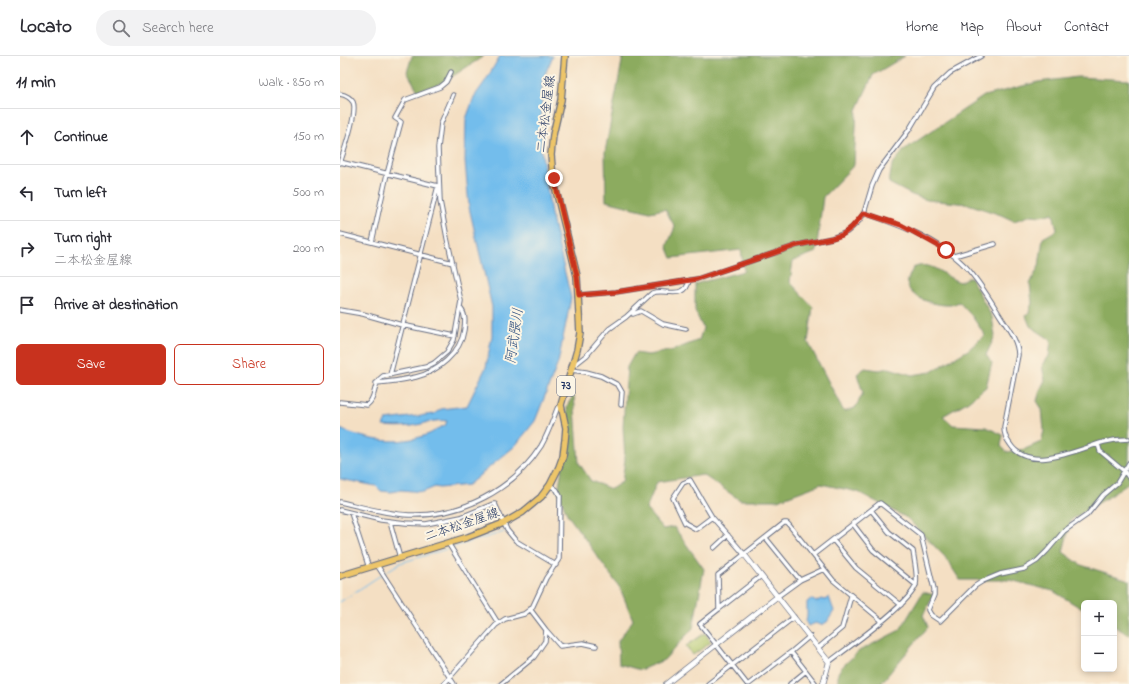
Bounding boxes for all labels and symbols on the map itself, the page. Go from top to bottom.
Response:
street label: 二本松金屋線 [532,73,560,154]
route end [545,169,563,187]
route start [937,241,955,259]
water label: 阿武隈川 [501,307,529,365]
road number: 73 [557,376,575,396]
street label: 二本松金屋線 [422,503,503,547]

